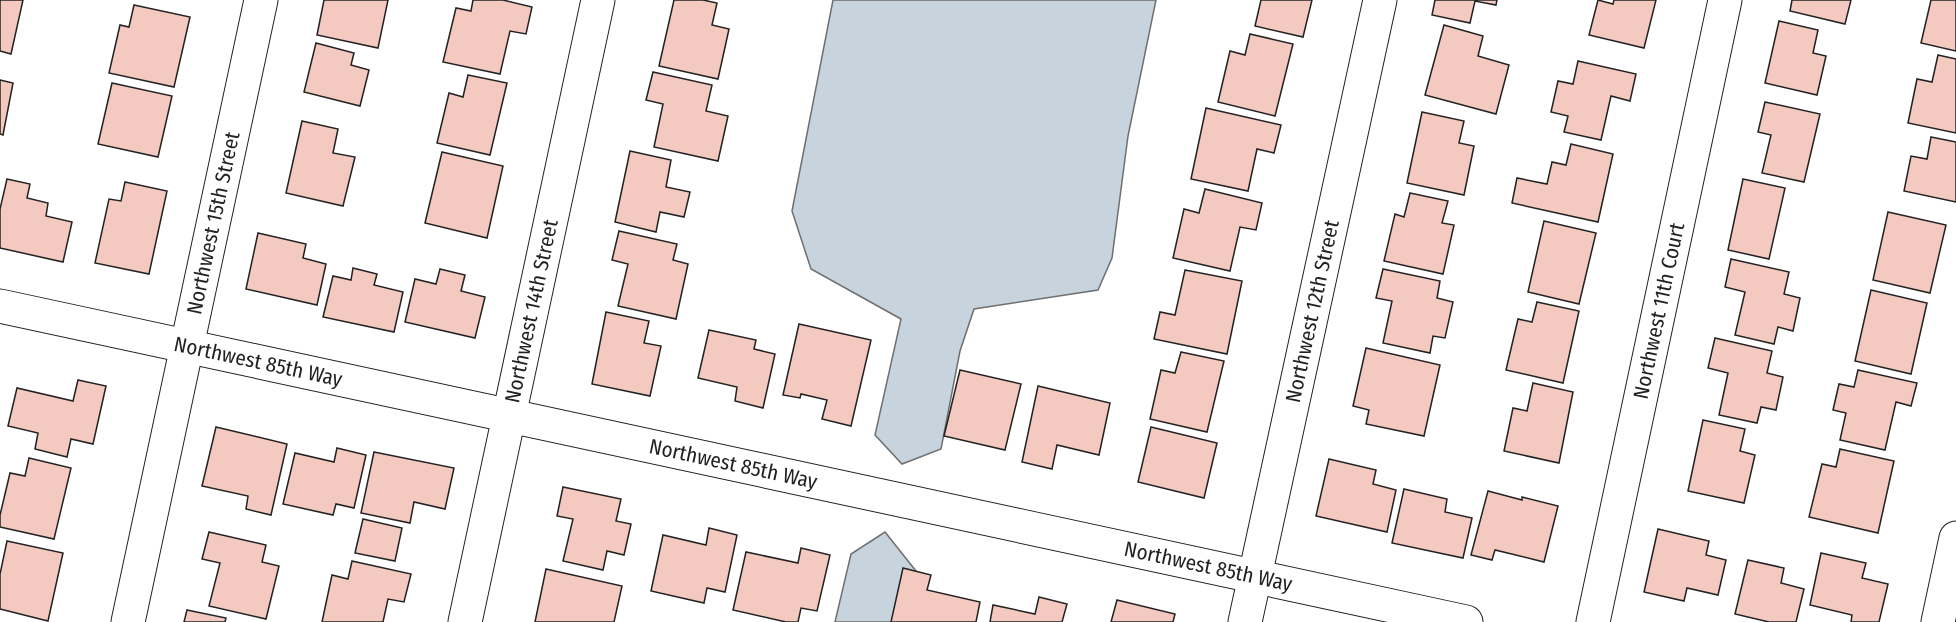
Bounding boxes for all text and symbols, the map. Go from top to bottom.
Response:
street label: Northwest 15th Street [181,129,246,317]
street label: Northwest 14th Street [499,217,564,405]
street label: Northwest 12th Street [1280,217,1345,405]
street label: Northwest 11th Court [1628,220,1690,401]
street label: Northwest 85th Way [172,331,345,393]
street label: Northwest 85th Way [647,433,820,495]
street label: Northwest 85th Way [1122,536,1295,597]

